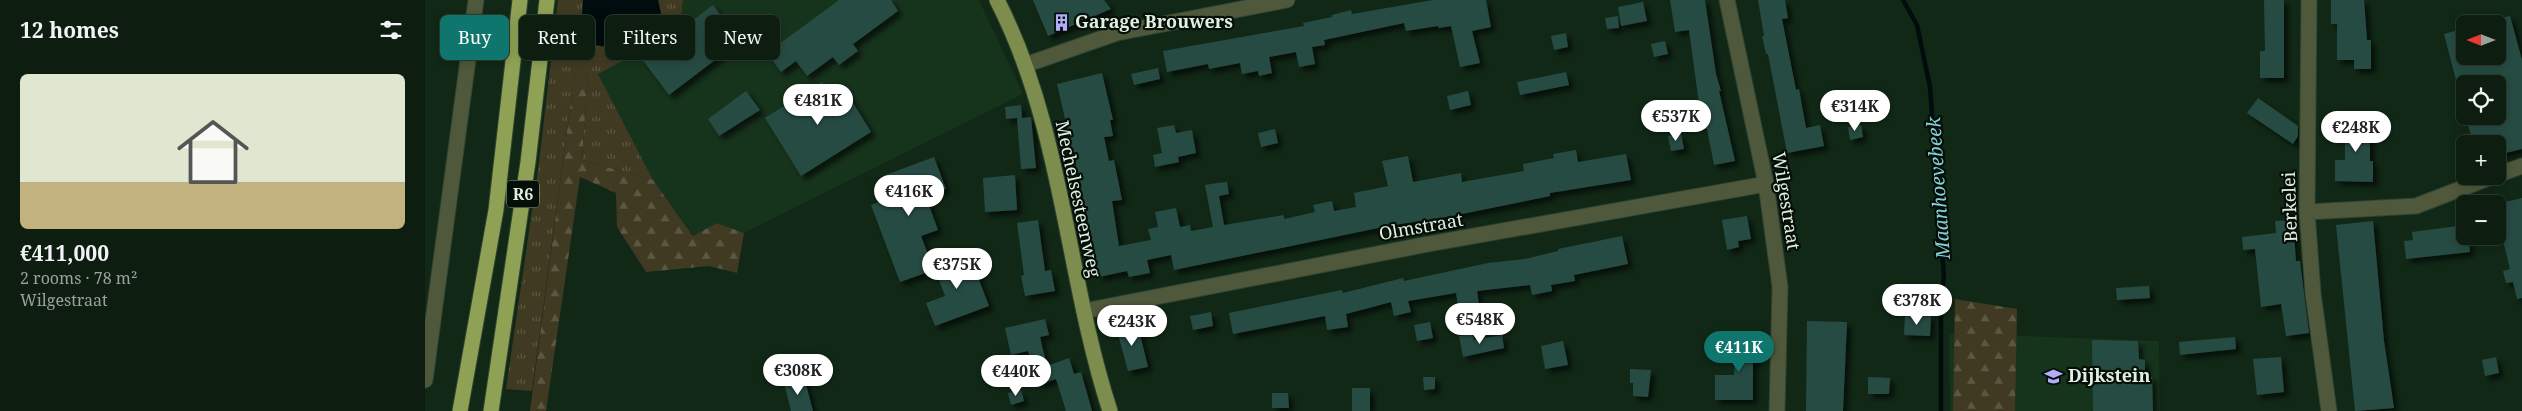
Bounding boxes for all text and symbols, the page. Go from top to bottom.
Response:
place label: Garage Brouwers [1075,9,1233,33]
building icon: Garage Brouwers [1051,12,1071,32]
chip: Buy [440,15,509,60]
chip: Rent [519,15,595,60]
chip: Filters [605,15,695,60]
chip: New [705,15,780,60]
north arrow [2456,15,2506,65]
map controls [2456,15,2506,245]
text: 12 homes [20,16,119,44]
icon: filters [377,16,405,44]
button: locate [2456,75,2506,125]
pin: €481K [783,84,853,126]
text: €481K [794,89,842,111]
pin: €314K [1820,90,1890,132]
text: €314K [1831,95,1879,117]
pin: €537K [1641,100,1711,142]
text: €537K [1652,105,1700,127]
icon: home [168,107,258,197]
pin: €248K [2321,110,2391,153]
water label: Maanhoevebeek [1920,115,1956,261]
text: €248K [2332,116,2380,138]
street label: Mechelsesteenweg [1051,118,1107,280]
button: + [2456,135,2506,185]
street label: Wilgestraat [1767,150,1807,251]
street label: Berkelei [2276,171,2302,243]
pin: €416K [874,174,944,217]
road number: R6 [507,180,539,208]
text: €416K [885,180,933,202]
button: − [2456,195,2506,245]
street label: Olmstraat [1377,207,1465,245]
text: €411,000 [20,239,109,267]
pin: €375K [922,248,992,290]
text: €375K [933,253,981,275]
text: 2 rooms · 78 m² [20,267,137,289]
pin: €378K [1882,284,1952,326]
text: Wilgestraat [20,289,108,311]
text: €378K [1893,289,1941,311]
pin: €548K [1445,302,1515,345]
pin: €243K [1097,304,1167,347]
text: €548K [1456,308,1504,330]
text: €243K [1108,310,1156,332]
pin: €411K [1704,330,1774,373]
text: €411K [1715,336,1763,358]
pin: €308K [763,354,833,396]
pin: €440K [981,354,1051,397]
text: €308K [774,359,822,381]
text: €440K [992,360,1040,382]
place label: Dijkstein [2068,363,2150,387]
school or university icon: Dijkstein [2044,366,2064,386]

